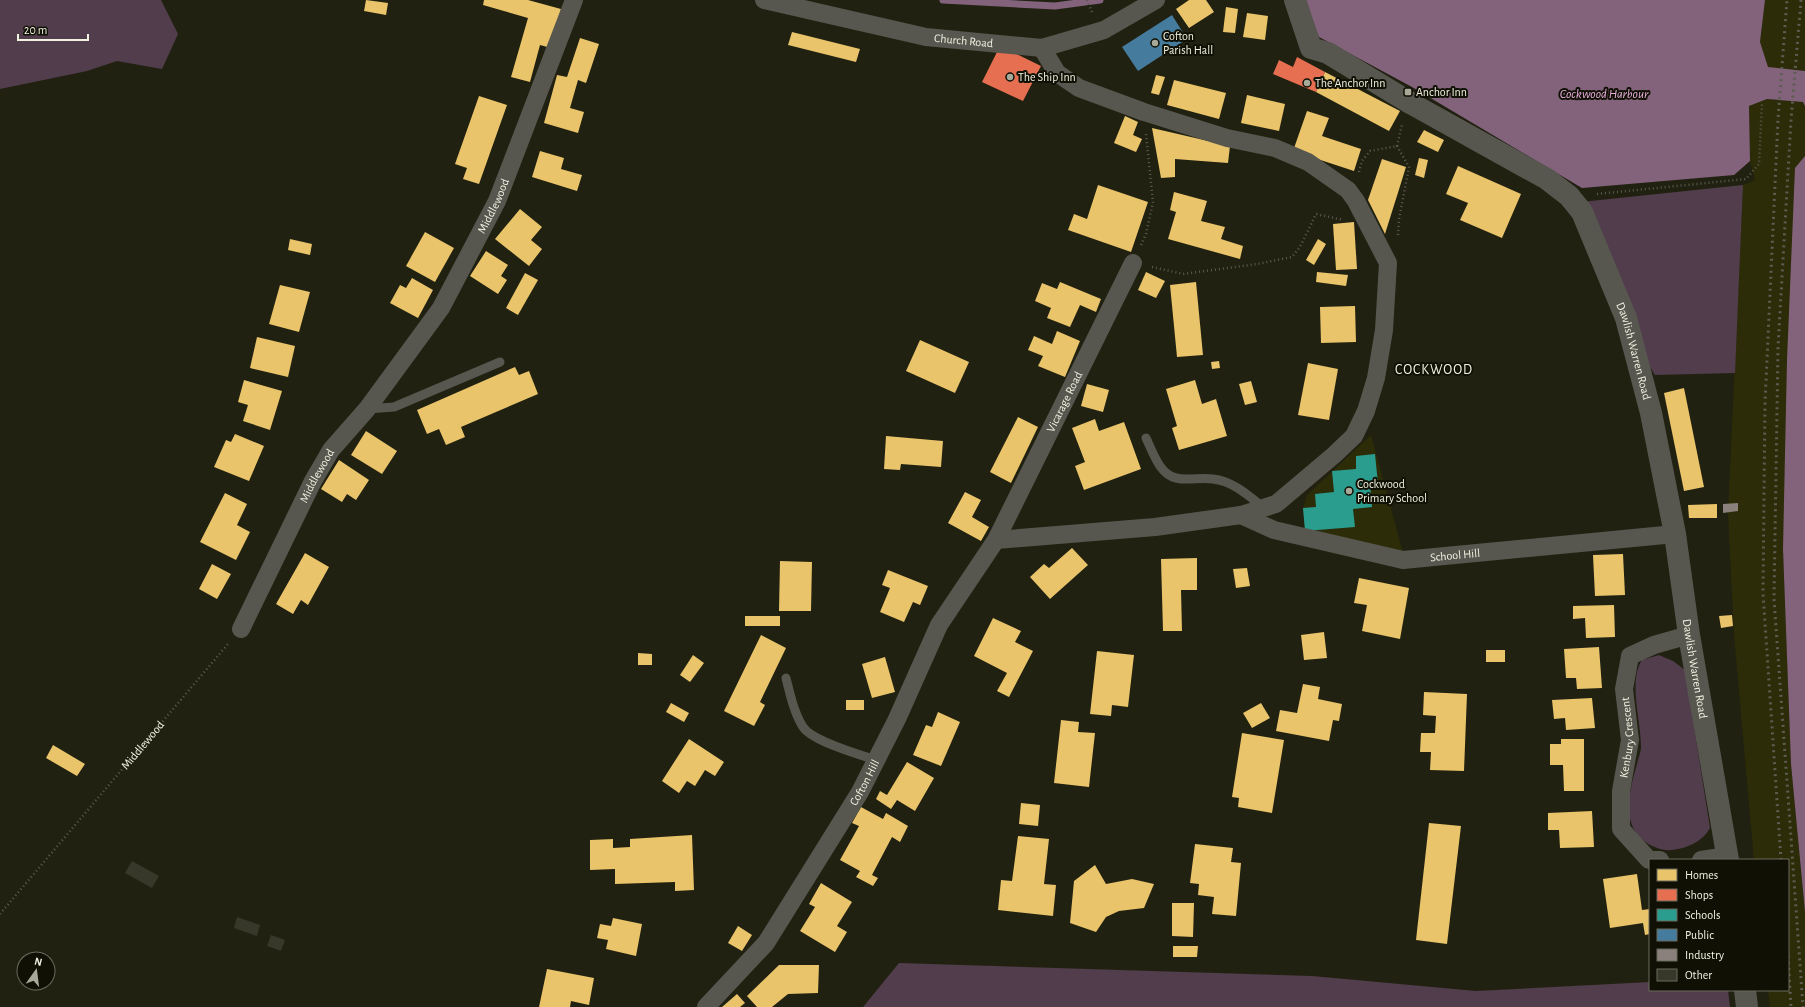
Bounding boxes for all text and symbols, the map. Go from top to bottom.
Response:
scale bar [18,16,88,42]
text: 20 m [24,24,47,36]
place label: Cofton Parish Hall [1163,30,1213,56]
street label: Church Road [934,32,994,49]
marker: Cofton Parish Hall [1150,38,1160,48]
place label: The Ship Inn [1018,71,1076,83]
marker: The Ship Inn [1005,72,1015,82]
place label: The Anchor Inn [1315,77,1385,89]
marker: The Anchor Inn [1302,78,1312,88]
place label: Anchor Inn [1416,86,1467,98]
marker: Anchor Inn [1403,87,1413,97]
water label: Cockwood Harbour [1560,88,1649,101]
street label: Middlewood [475,177,511,235]
street label: Dawlish Warren Road [1614,300,1653,401]
district label: COCKWOOD [1395,363,1473,377]
street label: Vicarage Road [1044,369,1084,434]
street label: Middlewood [297,447,336,505]
place label: Cockwood Primary School [1357,478,1427,505]
marker: Cockwood Primary School [1344,486,1354,496]
street label: School Hill [1430,547,1481,563]
street label: Dawlish Warren Road [1681,618,1709,719]
street label: Kenbury Crescent [1617,696,1637,779]
street label: Middlewood [119,719,166,772]
street label: Cofton Hill [847,758,881,808]
legend [1649,859,1789,991]
text: Homes [1685,869,1718,881]
text: Shops [1685,889,1713,901]
text: Schools [1685,909,1720,921]
text: Public [1685,929,1714,941]
text: Industry [1685,949,1724,962]
north arrow [16,951,56,991]
text: N [33,956,43,968]
text: Other [1685,969,1712,981]

